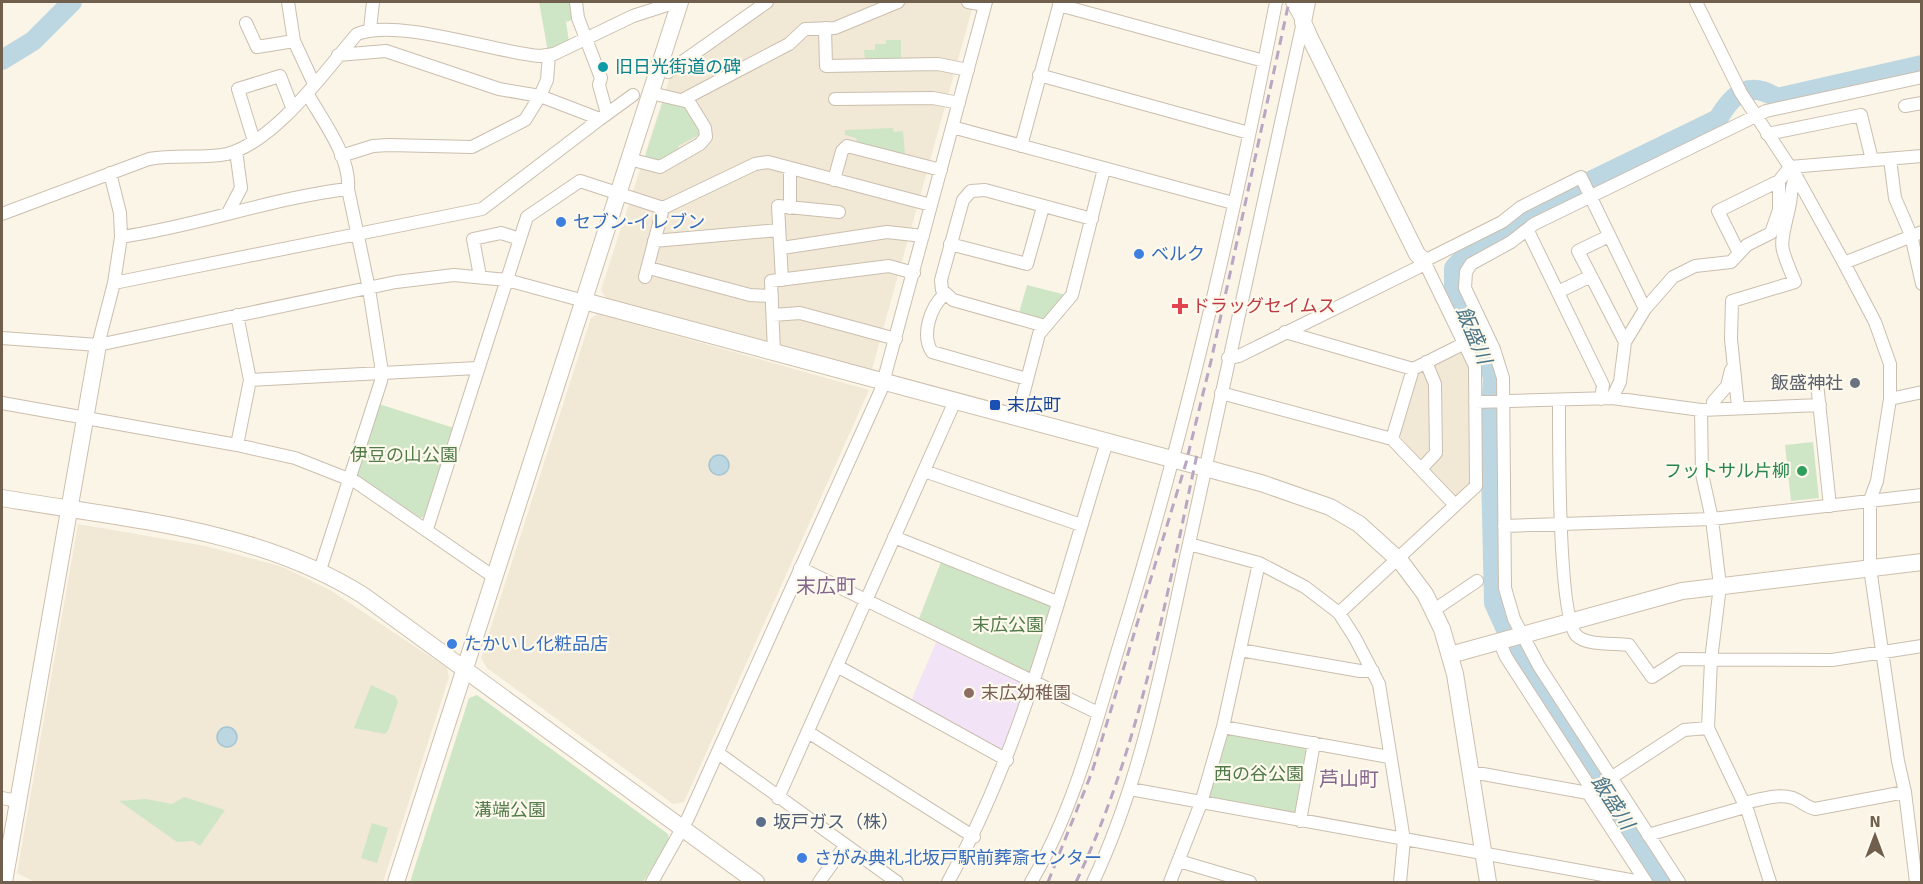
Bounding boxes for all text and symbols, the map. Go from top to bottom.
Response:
place label: 旧日光街道の碑 [615,56,741,78]
marker: 旧日光街道の碑 [596,60,610,74]
place label: セブン-イレブン [573,211,705,233]
marker: セブン-イレブン [554,215,568,229]
place label: ベルク [1151,243,1205,265]
marker: ベルク [1132,247,1146,261]
place label: ドラッグセイムス [1192,295,1336,317]
marker: ドラッグセイムス [1173,299,1187,313]
water label: 飯盛川 [1450,303,1498,370]
place label: 飯盛神社 [1771,372,1843,394]
marker: 飯盛神社 [1848,376,1862,390]
place label: 末広町 [1007,394,1061,416]
marker: 末広町 [988,398,1002,412]
park label: 伊豆の山公園 [350,444,458,466]
place label: フットサル片柳 [1664,460,1790,482]
marker: フットサル片柳 [1795,464,1809,478]
district label: 末広町 [796,574,856,599]
park label: 末広公園 [972,614,1044,636]
place label: たかいし化粧品店 [464,633,608,655]
marker: たかいし化粧品店 [445,637,459,651]
place label: 末広幼稚園 [981,682,1071,704]
marker: 末広幼稚園 [962,686,976,700]
park label: 西の谷公園 [1214,763,1304,785]
district label: 芦山町 [1319,767,1379,792]
water label: 飯盛川 [1586,770,1640,836]
park label: 溝端公園 [474,799,546,821]
north arrow [1845,806,1905,866]
place label: 坂戸ガス（株） [773,811,899,833]
text: N [1869,812,1881,832]
marker: 坂戸ガス（株） [754,815,768,829]
place label: さがみ典礼北坂戸駅前葬斎センター [814,847,1102,869]
marker: さがみ典礼北坂戸駅前葬斎センター [795,851,809,865]

